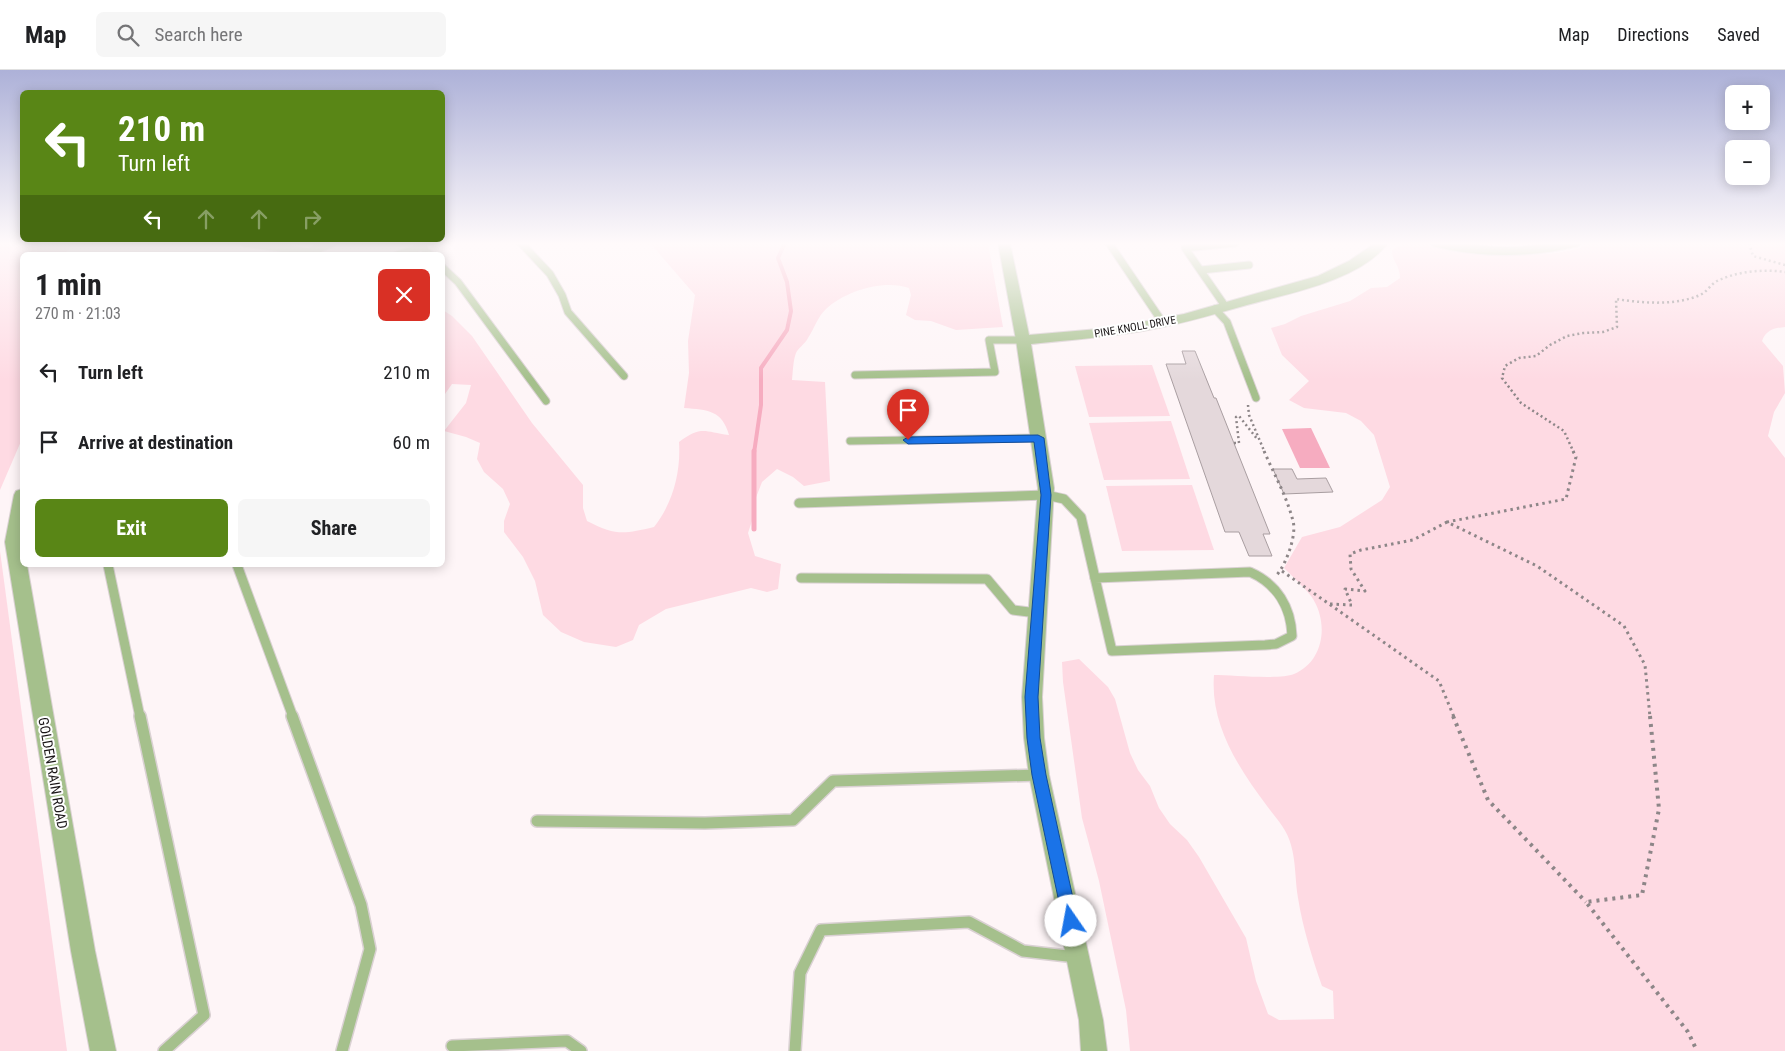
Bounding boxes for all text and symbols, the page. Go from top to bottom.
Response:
search box [96,12,446,57]
text: Map [25,21,66,49]
icon: search [114,21,142,49]
text: Search here [154,23,243,46]
text: Map [1558,24,1589,45]
text: Directions [1617,24,1689,45]
text: Saved [1717,24,1760,45]
map controls [1725,85,1770,185]
button: + [1725,85,1770,130]
text: 210 m [118,109,205,150]
icon: left [35,110,100,175]
button: − [1725,140,1770,185]
text: Turn left [118,151,190,176]
icon: left [139,205,167,233]
icon: ahead [192,205,220,233]
icon: ahead [245,205,273,233]
icon: right [298,205,326,233]
text: 1 min [35,267,102,302]
button: close [378,269,430,321]
text: 270 m · 21:03 [35,304,121,323]
street label: PINE KNOLL DRIVE [1093,313,1177,341]
icon: left [35,358,63,386]
text: Turn left [78,361,143,384]
text: 210 m [383,361,430,384]
pin [887,389,929,440]
icon: arrive [894,396,922,424]
icon: arrive [35,428,63,456]
text: Arrive at destination [78,431,233,454]
text: 60 m [393,431,430,454]
button: Exit [35,499,228,557]
button: Share [238,499,430,557]
street label: GOLDEN RAIN ROAD [35,716,71,830]
position arrow [1044,894,1096,946]

